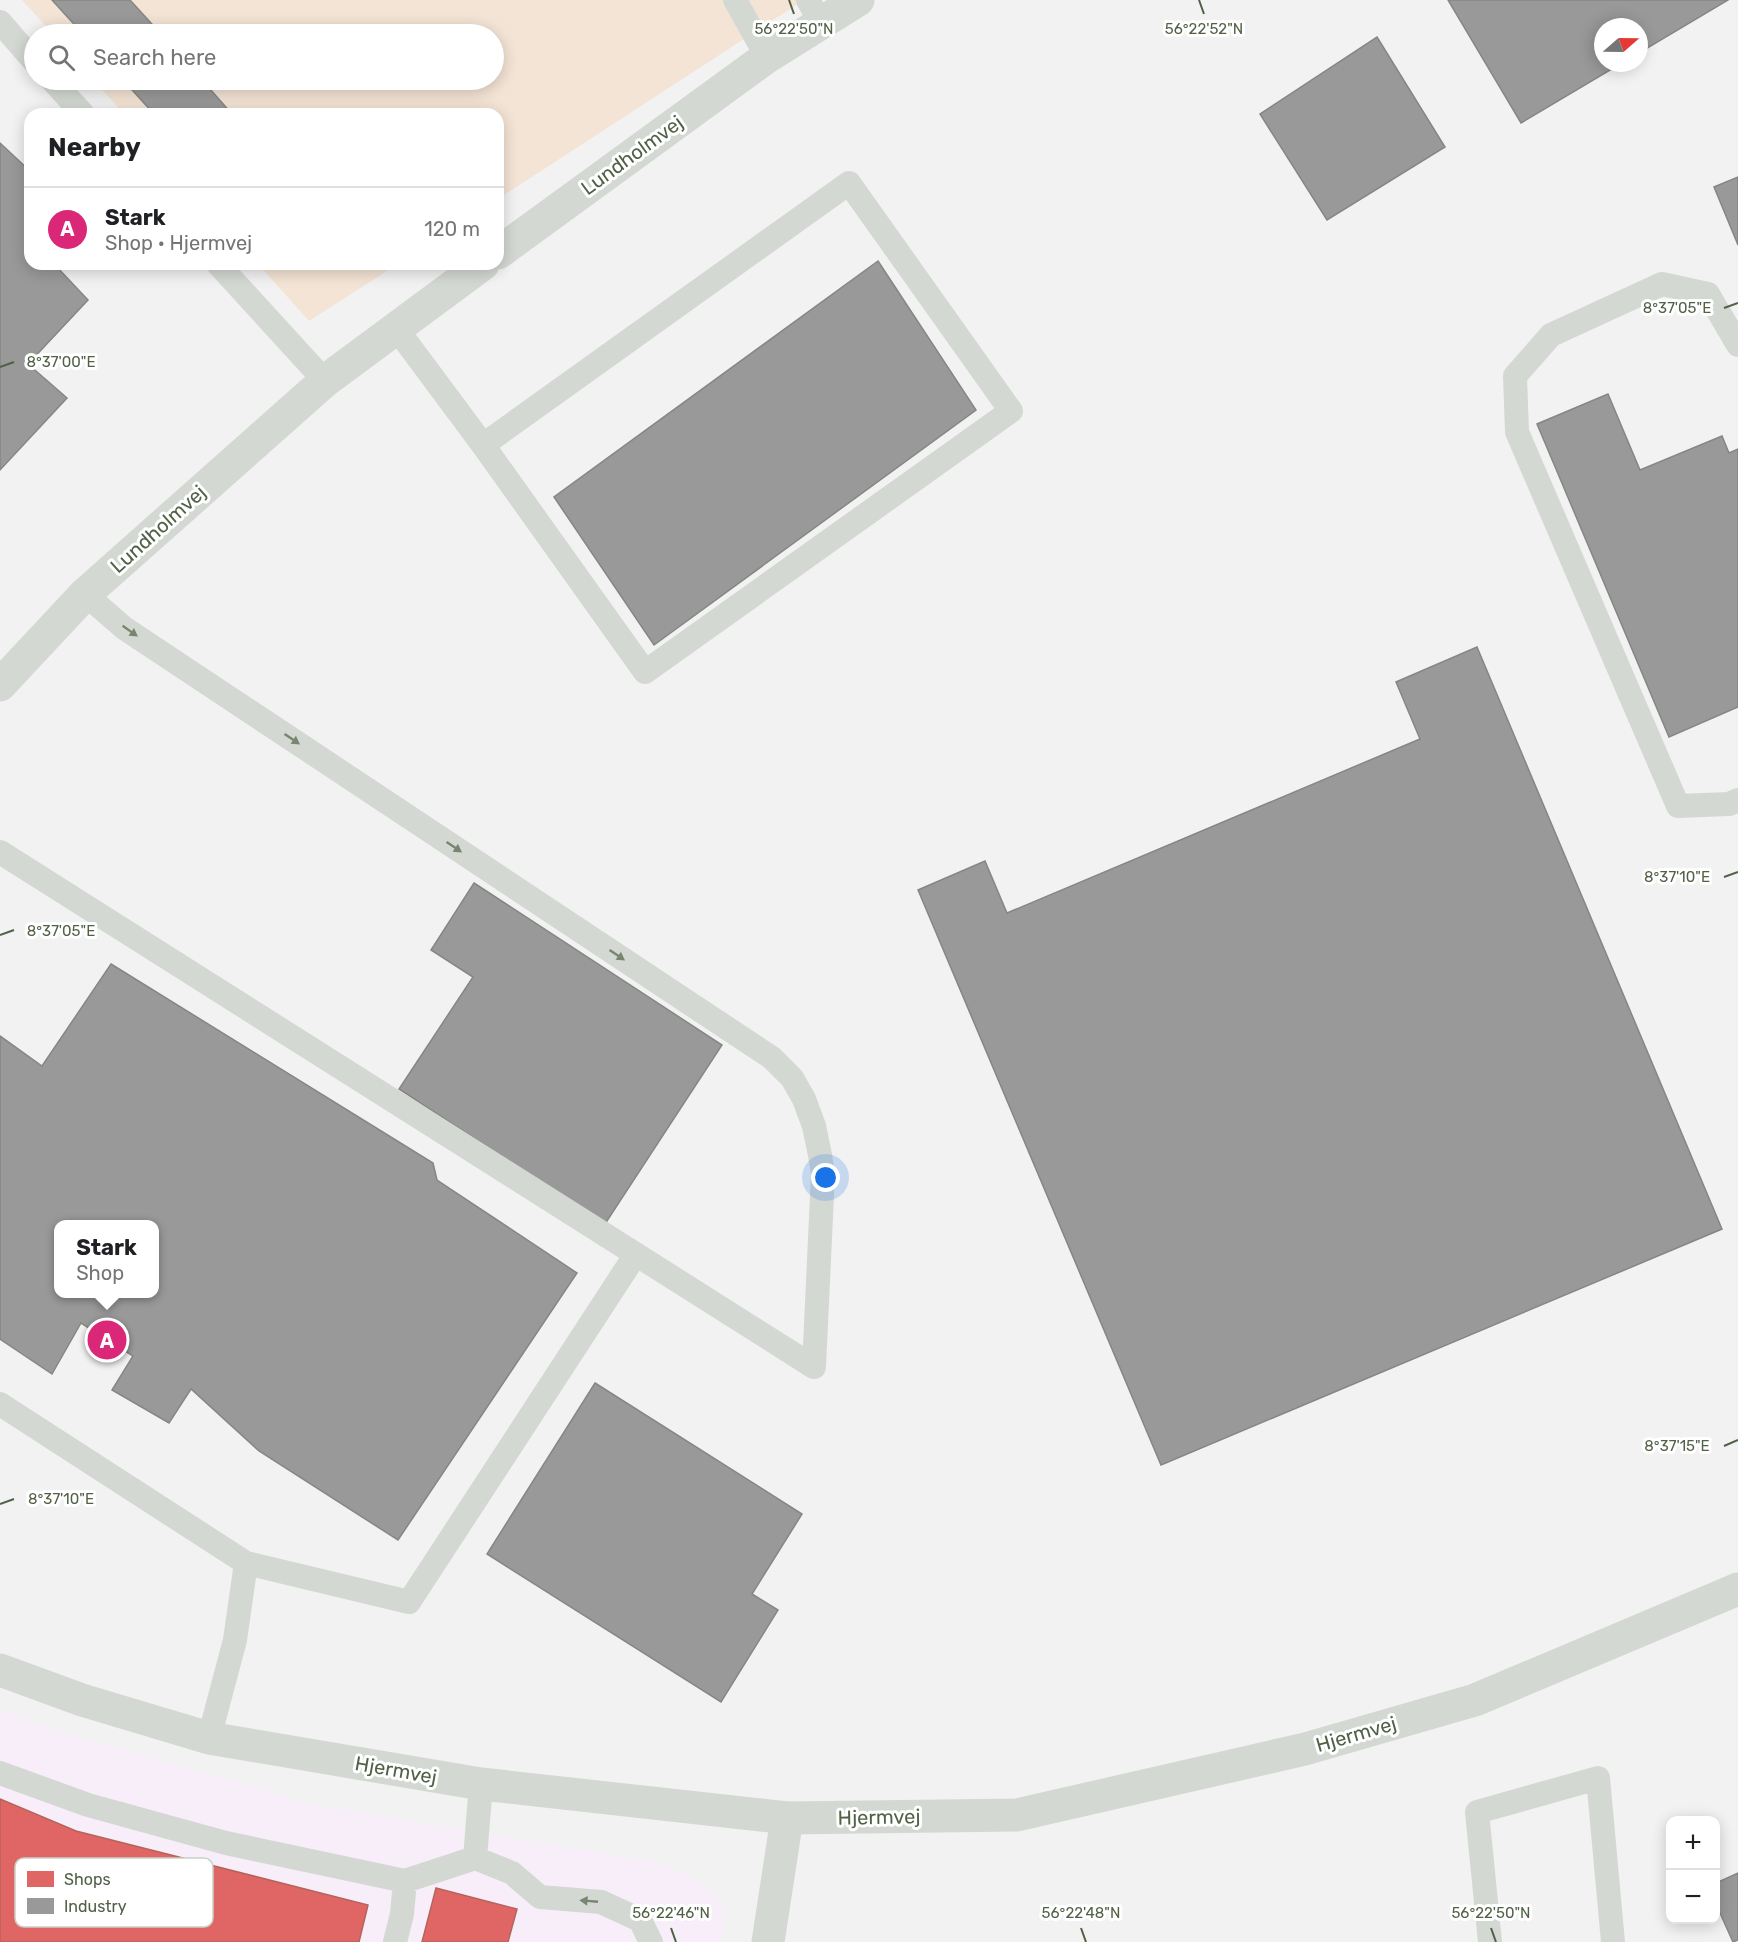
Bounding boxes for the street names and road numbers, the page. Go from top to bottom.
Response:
street label: Lundholmvej [576,110,688,200]
street label: Lundholmvej [105,480,211,578]
street label: Hjermvej [1313,1711,1399,1757]
street label: Hjermvej [353,1751,439,1789]
street label: Hjermvej [837,1804,921,1830]

